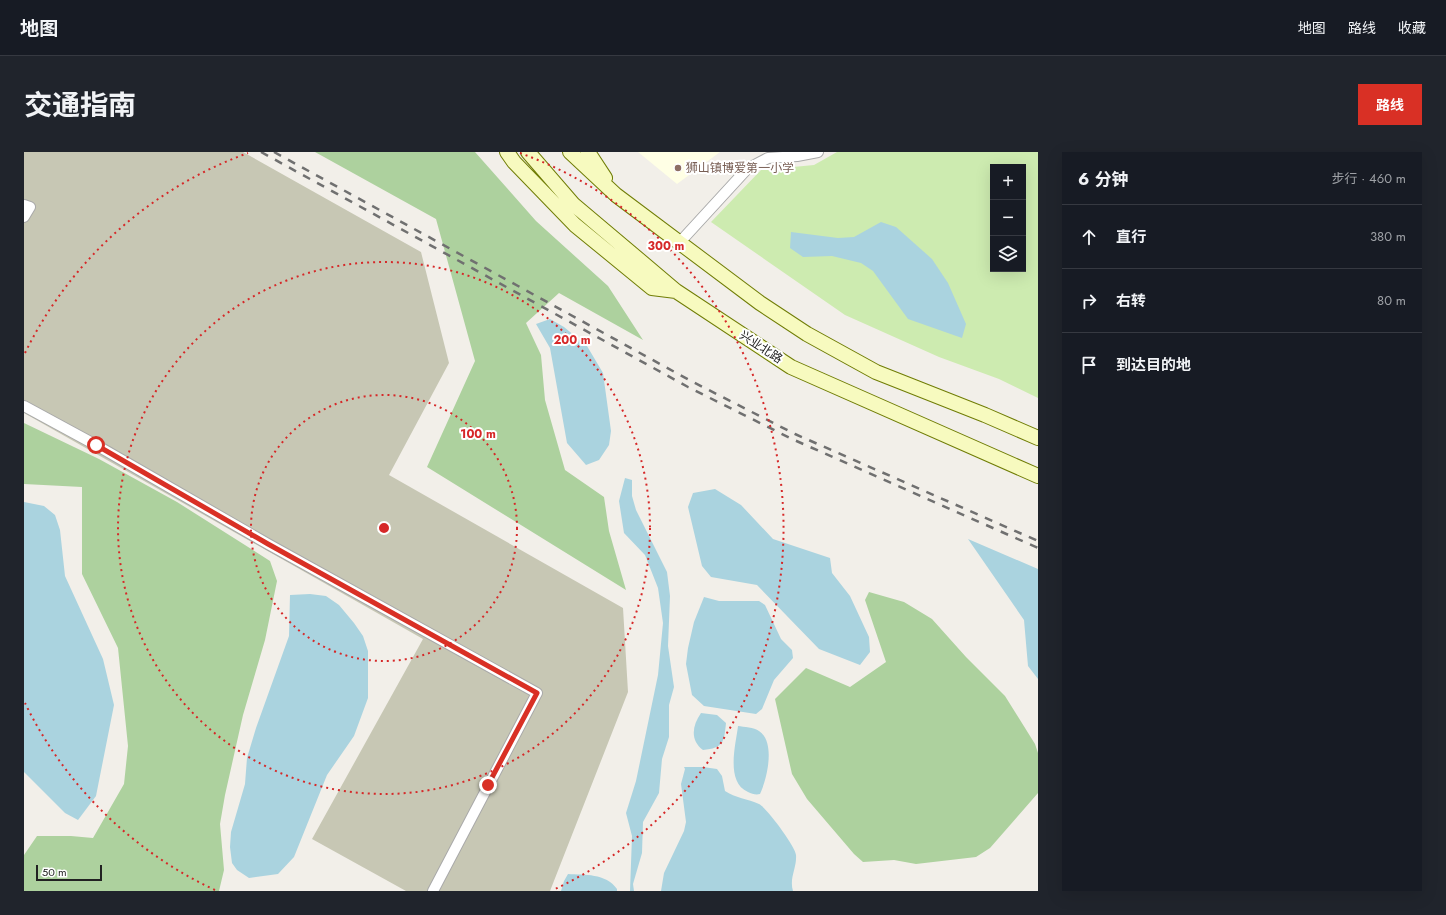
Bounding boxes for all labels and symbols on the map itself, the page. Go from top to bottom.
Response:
place label: 狮山镇博爱第一小学 [686,159,794,177]
marker: 狮山镇博爱第一小学 [673,163,683,173]
text: 300 m [648,237,685,255]
street label: 兴业北路 [736,326,786,368]
text: 200 m [553,331,591,349]
text: 100 m [460,425,496,443]
route start [87,436,105,454]
centre of rings [377,521,391,535]
route end [479,776,497,794]
scale bar [36,863,102,882]

